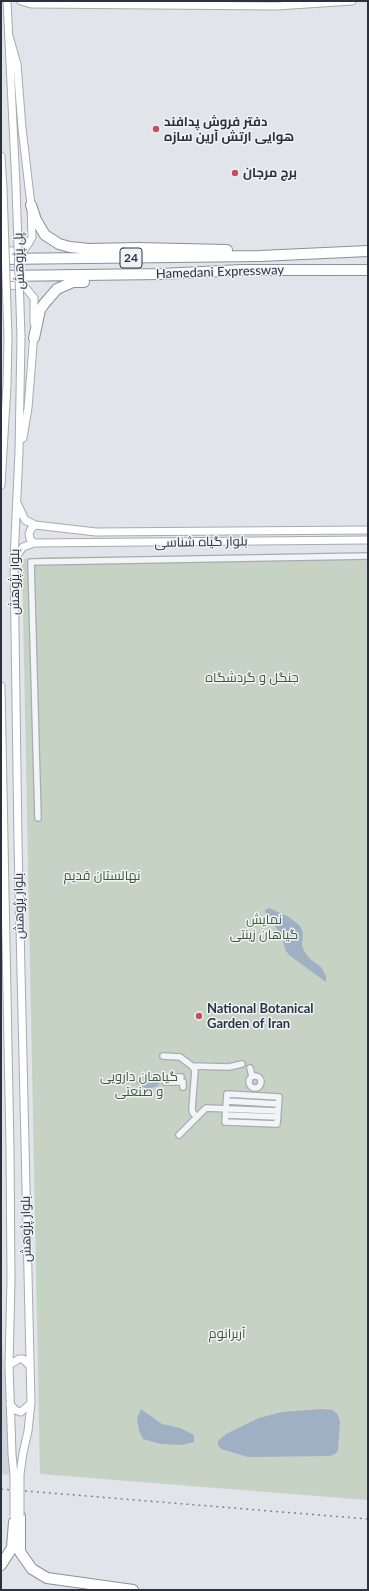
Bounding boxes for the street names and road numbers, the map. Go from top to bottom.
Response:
street label: پل پژوهش [10,232,28,290]
road number: 24 [120,248,142,268]
street label: Hamedani Expressway [156,262,284,282]
street label: بلوار گیاه شناسی [154,533,248,551]
street label: بلوار پژوهش [7,549,23,615]
street label: بلوار پژوهش [11,873,27,939]
street label: بلوار پژوهش [18,1196,34,1262]

